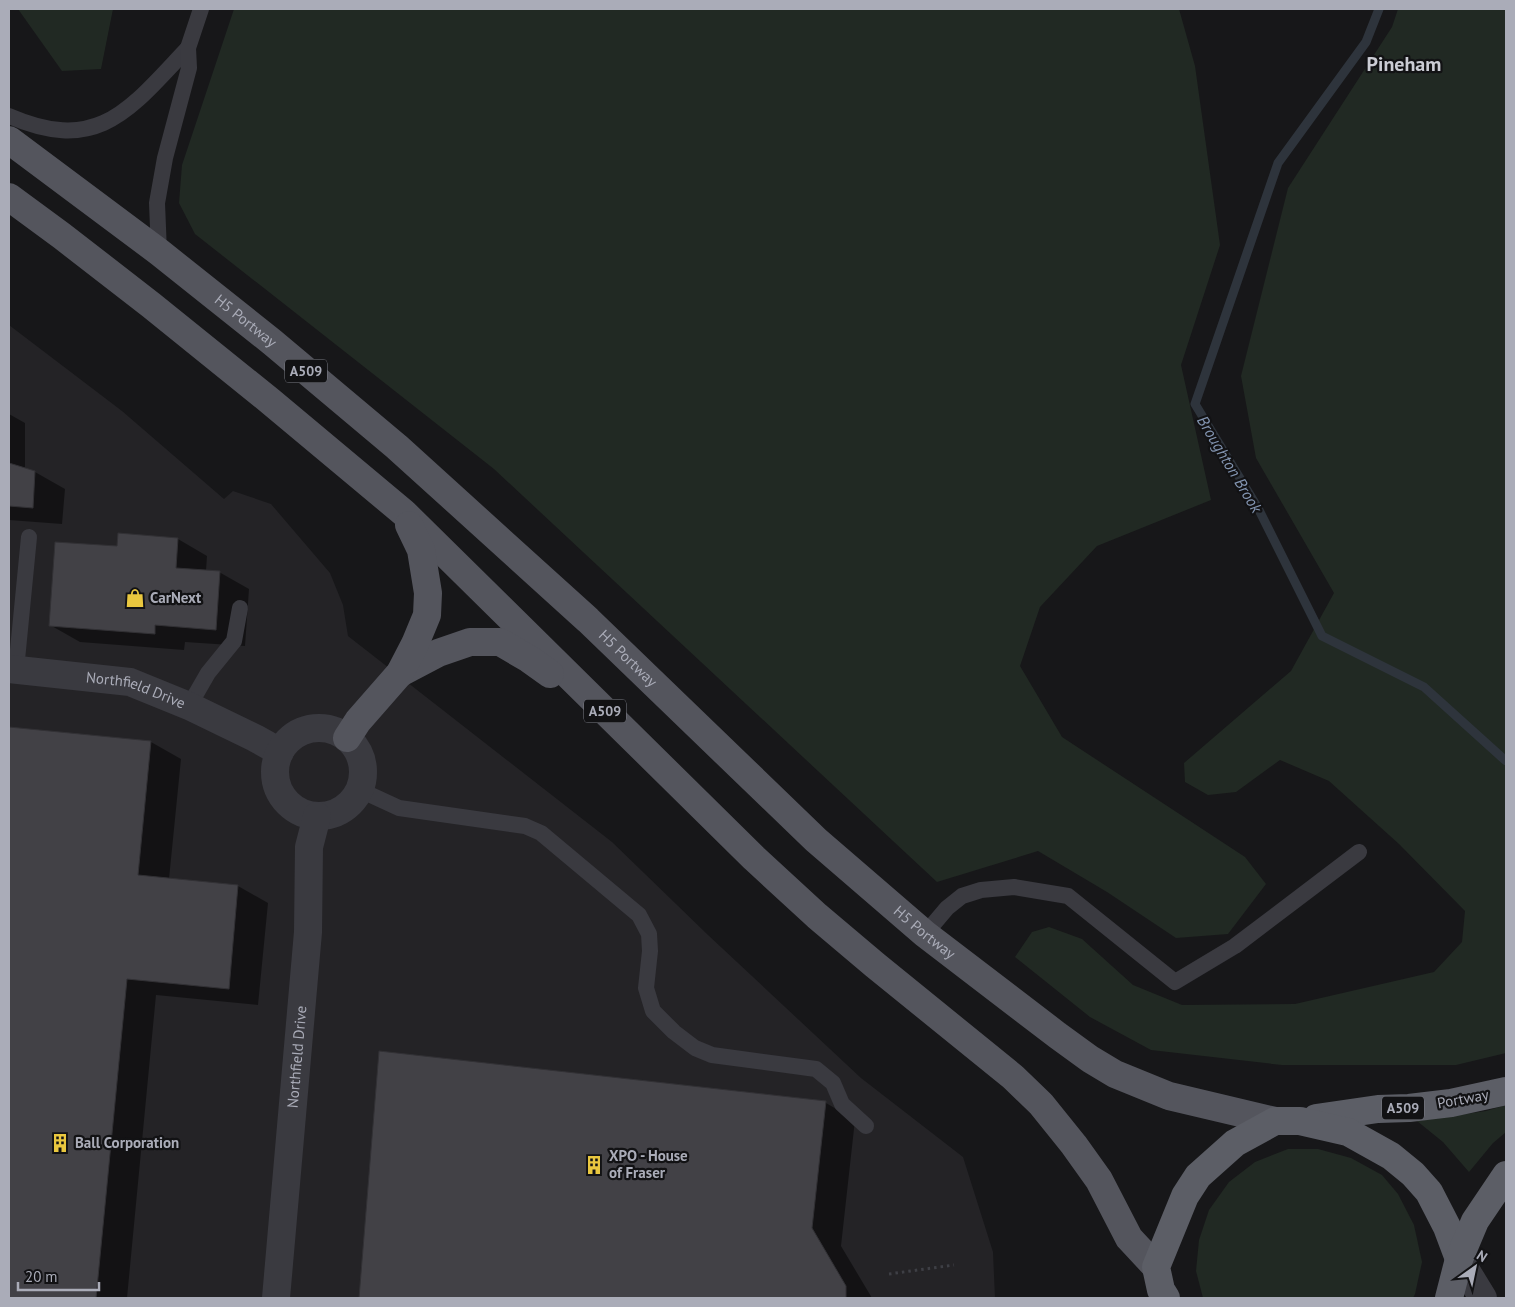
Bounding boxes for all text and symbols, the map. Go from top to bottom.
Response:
district label: Pineham [1367,51,1441,77]
street label: H5 Portway [211,290,281,351]
road number: A509 [285,360,327,382]
water label: Broughton Brook [1193,412,1267,517]
shop icon: CarNext [124,587,146,609]
place label: CarNext [150,588,202,607]
street label: H5 Portway [595,625,662,691]
street label: Northfield Drive [85,667,188,712]
road number: A509 [584,699,626,722]
street label: H5 Portway [890,901,960,963]
street label: Northfield Drive [283,1005,311,1109]
street label: Portway [1436,1085,1490,1112]
road number: A509 [1382,1096,1424,1120]
building icon: Ball Corporation [49,1132,71,1154]
place label: Ball Corporation [75,1133,179,1152]
place label: XPO - House of Fraser [609,1146,688,1182]
building icon: XPO - House of Fraser [583,1154,605,1176]
north arrow [1450,1242,1500,1292]
text: N [1473,1246,1491,1266]
scale bar [18,1260,99,1292]
text: 20 m [25,1267,58,1286]

